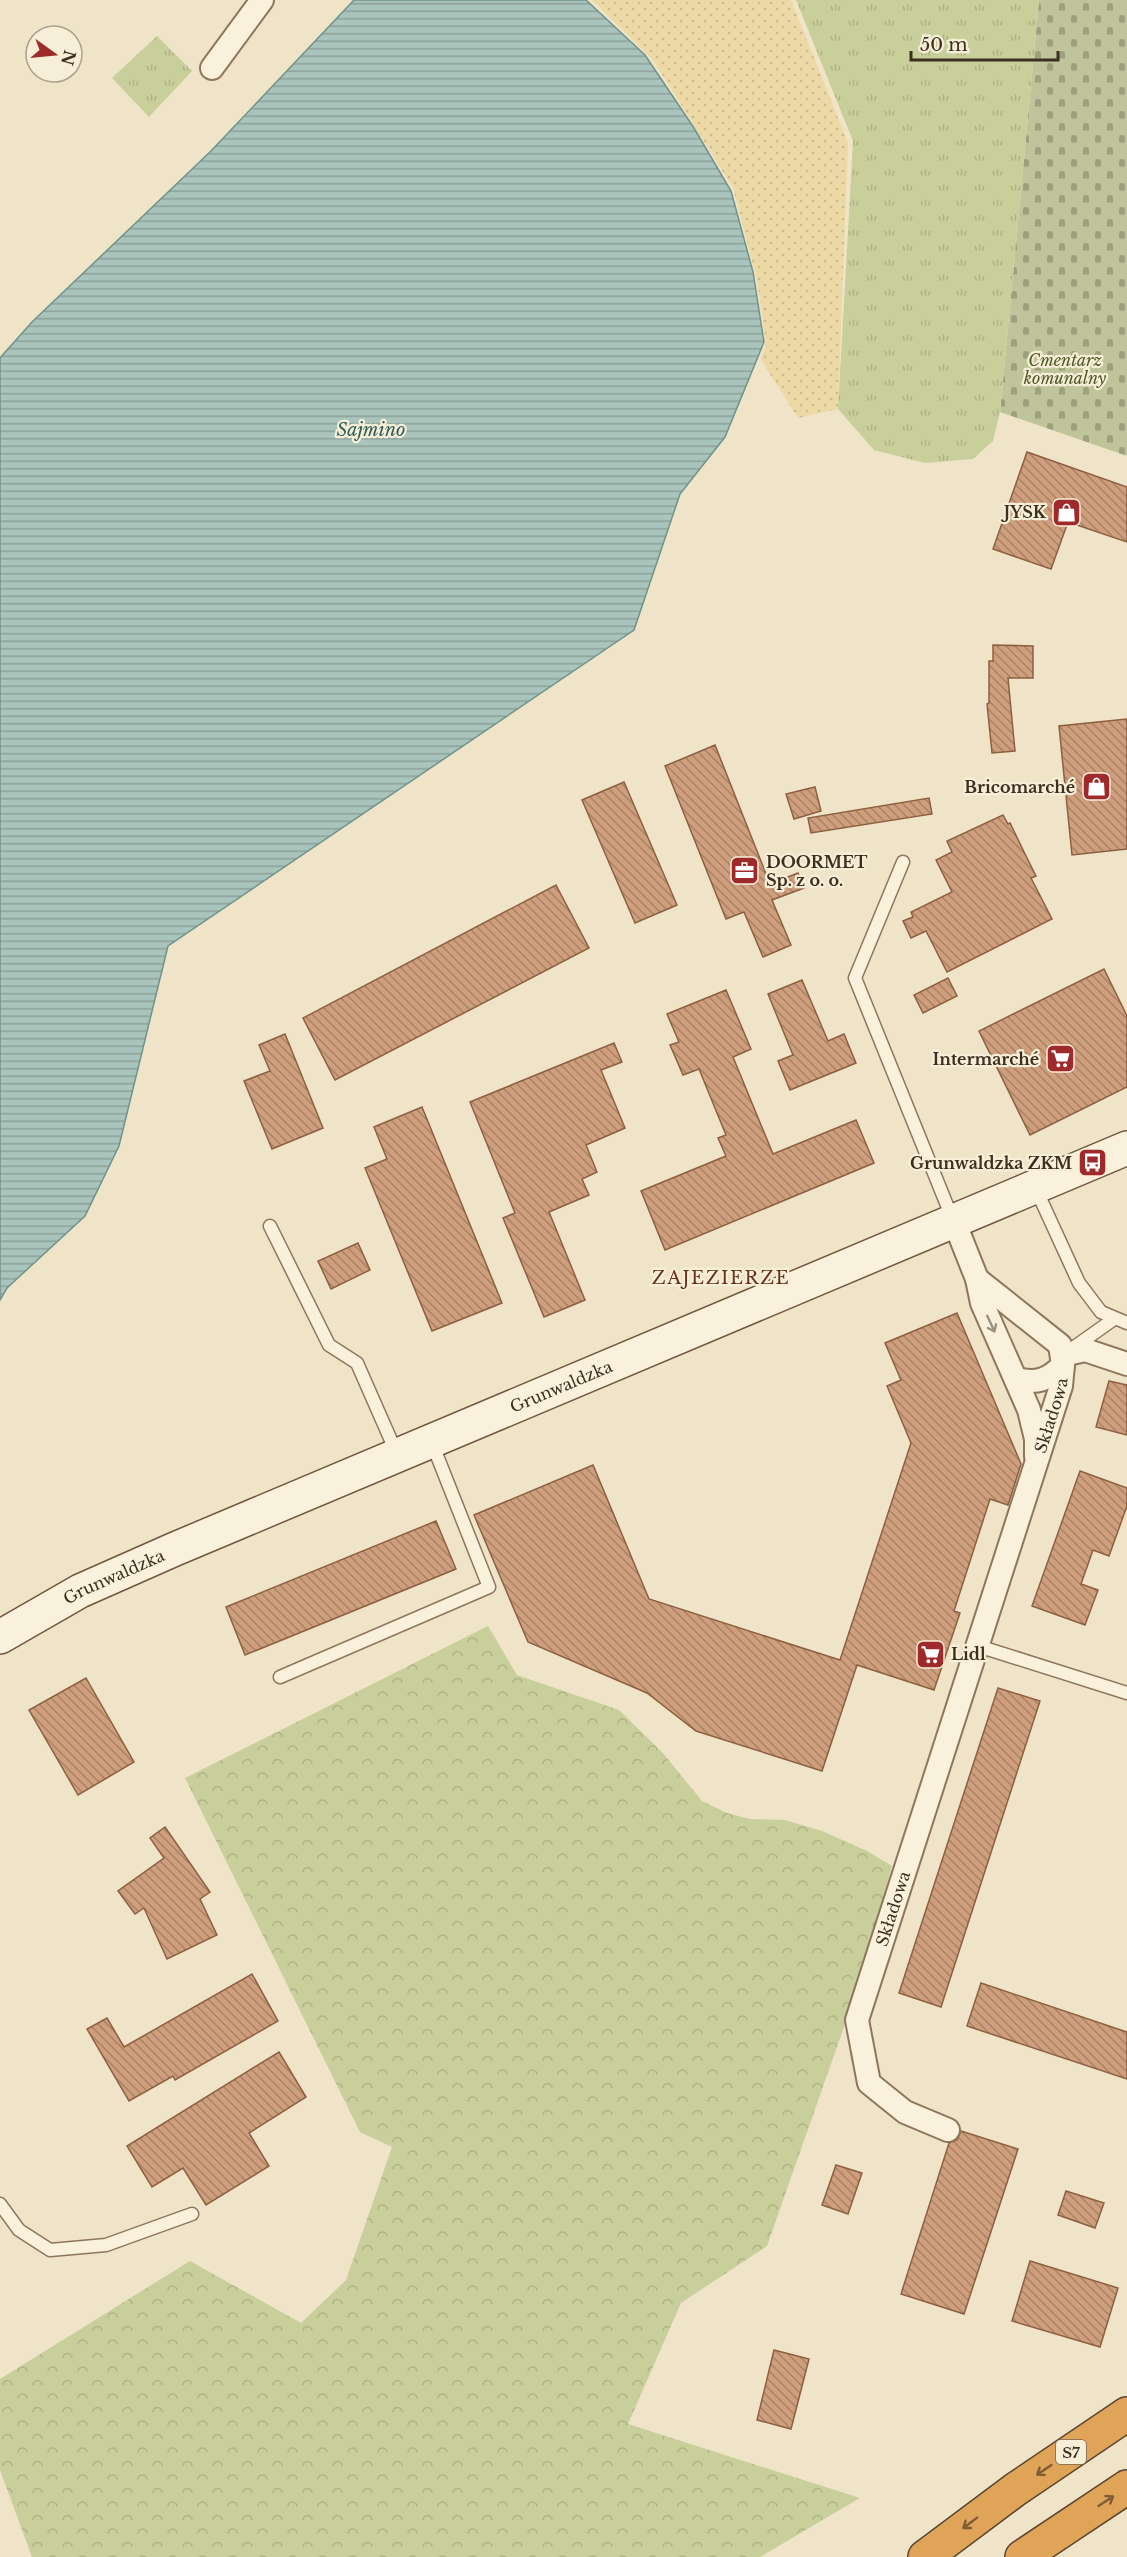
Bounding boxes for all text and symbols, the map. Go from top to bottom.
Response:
north arrow [24,24,84,84]
scale bar [911,24,1058,62]
text: 50 m [920,34,968,56]
text: N [57,48,80,68]
park label: Cmentarz komunalny [1023,350,1107,388]
water label: Sajmino [337,419,405,441]
shop icon: JYSK [1051,496,1083,528]
place label: JYSK [1001,502,1047,522]
shop icon: Bricomarché [1080,771,1112,803]
place label: Bricomarché [964,777,1075,797]
place label: DOORMET Sp. z o. o. [766,852,868,890]
office icon: DOORMET Sp. z o. o. [729,855,761,887]
supermarket icon: Intermarché [1044,1043,1076,1075]
place label: Intermarché [933,1049,1039,1069]
bus stop icon: Grunwaldzka ZKM [1077,1147,1109,1179]
place label: Grunwaldzka ZKM [910,1153,1072,1173]
district label: ZAJEZIERZE [652,1267,790,1289]
one-way arrow [986,1314,998,1332]
street label: Grunwaldzka [507,1356,615,1417]
street label: Składowa [1030,1377,1072,1456]
street label: Grunwaldzka [60,1545,168,1609]
supermarket icon: Lidl [914,1638,946,1670]
place label: Lidl [951,1644,986,1664]
street label: Składowa [871,1868,914,1949]
road number: S7 [1056,2440,1086,2464]
one-way arrow [1036,2464,1052,2476]
one-way arrow [1097,2495,1114,2507]
one-way arrow [963,2517,979,2529]

